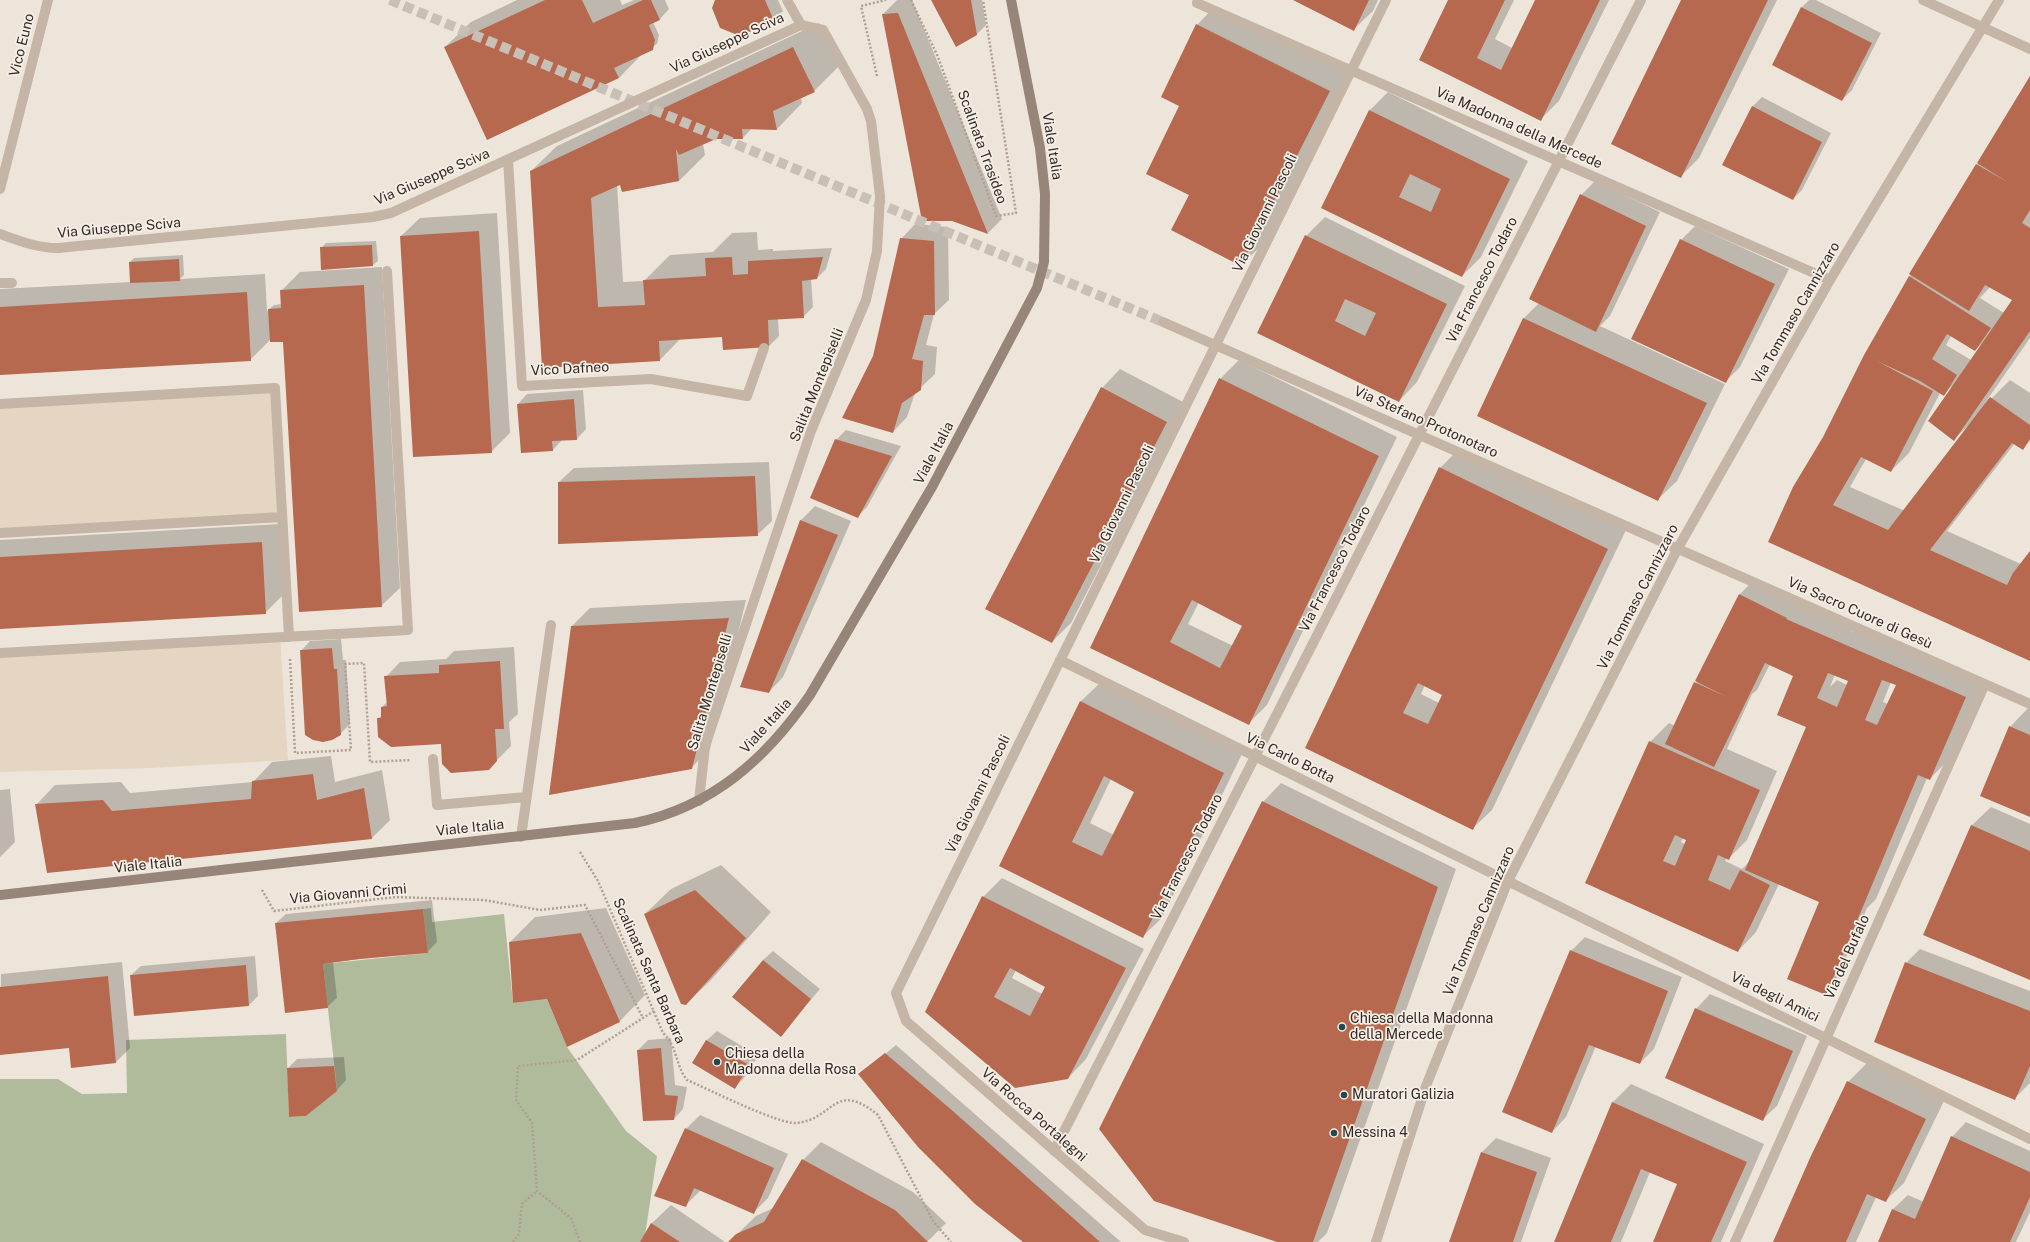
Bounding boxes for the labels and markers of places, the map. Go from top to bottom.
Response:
place label: Chiesa della Madonna della Mercede [1350,1011,1493,1044]
marker: Chiesa della Madonna della Mercede [1337,1022,1347,1032]
place label: Chiesa della Madonna della Rosa [725,1046,856,1078]
marker: Chiesa della Madonna della Rosa [712,1057,722,1067]
place label: Muratori Galizia [1352,1087,1454,1103]
marker: Muratori Galizia [1339,1090,1349,1100]
place label: Messina 4 [1342,1125,1408,1141]
marker: Messina 4 [1329,1128,1339,1138]

